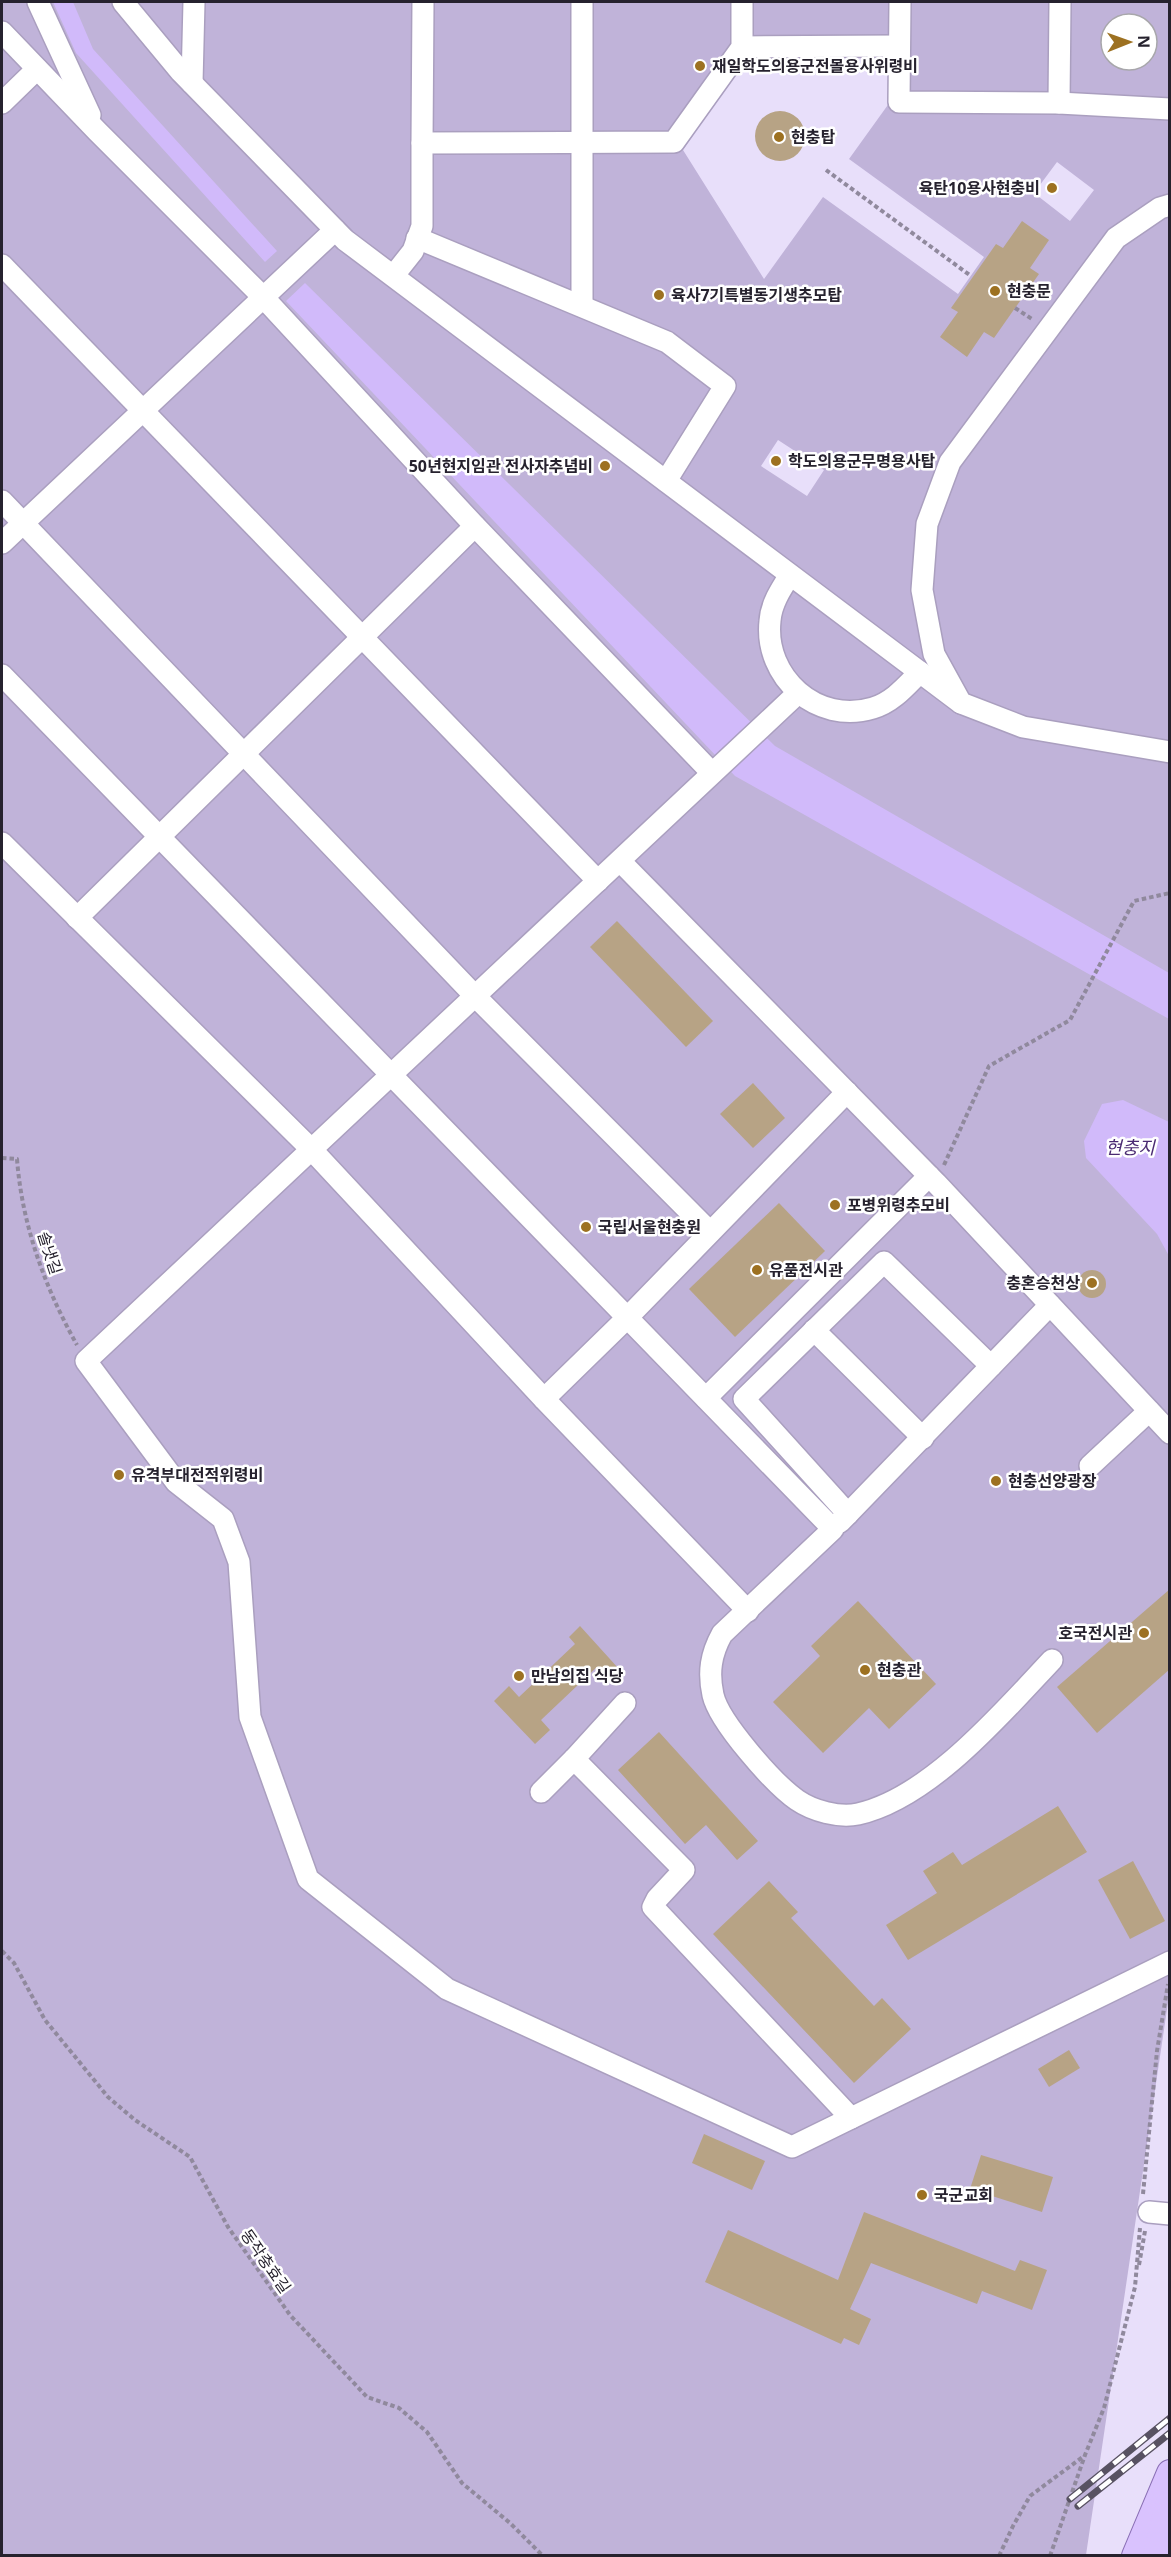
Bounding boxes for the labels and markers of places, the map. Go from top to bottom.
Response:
place label: 재일학도의용군전몰용사위령비 [712,55,918,77]
marker: 재일학도의용군전몰용사위령비 [693,59,707,73]
place label: 현충탑 [791,126,835,148]
marker: 현충탑 [772,130,786,144]
place label: 육탄10용사현충비 [919,177,1040,199]
marker: 육탄10용사현충비 [1045,181,1059,195]
place label: 현충문 [1007,280,1051,302]
place label: 육사7기특별동기생추모탑 [671,284,842,306]
marker: 현충문 [988,284,1002,298]
marker: 육사7기특별동기생추모탑 [652,288,666,302]
place label: 학도의용군무명용사탑 [788,450,935,472]
marker: 학도의용군무명용사탑 [769,454,783,468]
place label: 50년현지임관 전사자추념비 [409,455,593,477]
marker: 50년현지임관 전사자추념비 [598,459,612,473]
place label: 포병위령추모비 [847,1194,950,1216]
marker: 포병위령추모비 [828,1198,842,1212]
place label: 국립서울현충원 [598,1216,701,1238]
marker: 국립서울현충원 [579,1220,593,1234]
place label: 유품전시관 [769,1259,843,1281]
marker: 유품전시관 [750,1263,764,1277]
place label: 충혼승천상 [1006,1272,1080,1294]
marker: 충혼승천상 [1085,1276,1099,1290]
place label: 유격부대전적위령비 [131,1464,263,1486]
marker: 유격부대전적위령비 [112,1468,126,1482]
place label: 현충선양광장 [1008,1470,1097,1492]
marker: 현충선양광장 [989,1474,1003,1488]
place label: 호국전시관 [1058,1622,1132,1644]
marker: 호국전시관 [1137,1626,1151,1640]
place label: 현충관 [877,1659,921,1681]
marker: 현충관 [858,1663,872,1677]
place label: 만남의집 식당 [531,1665,624,1687]
marker: 만남의집 식당 [512,1669,526,1683]
place label: 국군교회 [934,2184,993,2206]
marker: 국군교회 [915,2188,929,2202]

